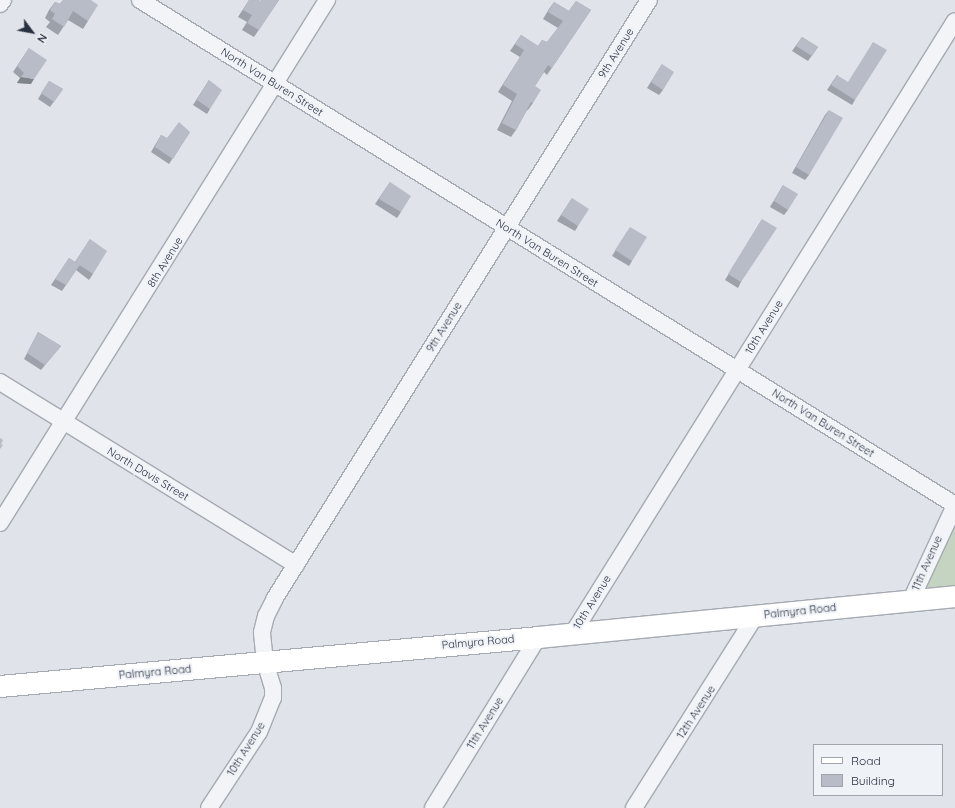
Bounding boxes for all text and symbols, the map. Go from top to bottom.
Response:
north arrow [12,12,52,52]
street label: 9th Avenue [595,25,637,81]
text: N [34,31,50,46]
street label: North Van Buren Street [218,45,326,119]
street label: North Van Buren Street [493,216,601,290]
street label: 8th Avenue [144,235,186,289]
street label: 10th Avenue [742,298,786,356]
street label: 9th Avenue [423,299,465,355]
street label: North Van Buren Street [769,386,877,460]
street label: North Davis Street [105,444,191,504]
street label: 11th Avenue [909,533,945,593]
street label: 10th Avenue [570,573,614,631]
street label: Palmyra Road [763,601,837,621]
street label: Palmyra Road [441,632,515,652]
street label: Palmyra Road [118,662,192,682]
street label: 12th Avenue [674,683,718,741]
street label: 11th Avenue [464,695,506,751]
street label: 10th Avenue [224,720,268,778]
legend [813,744,943,796]
text: Road [851,753,881,768]
text: Building [851,773,895,788]

